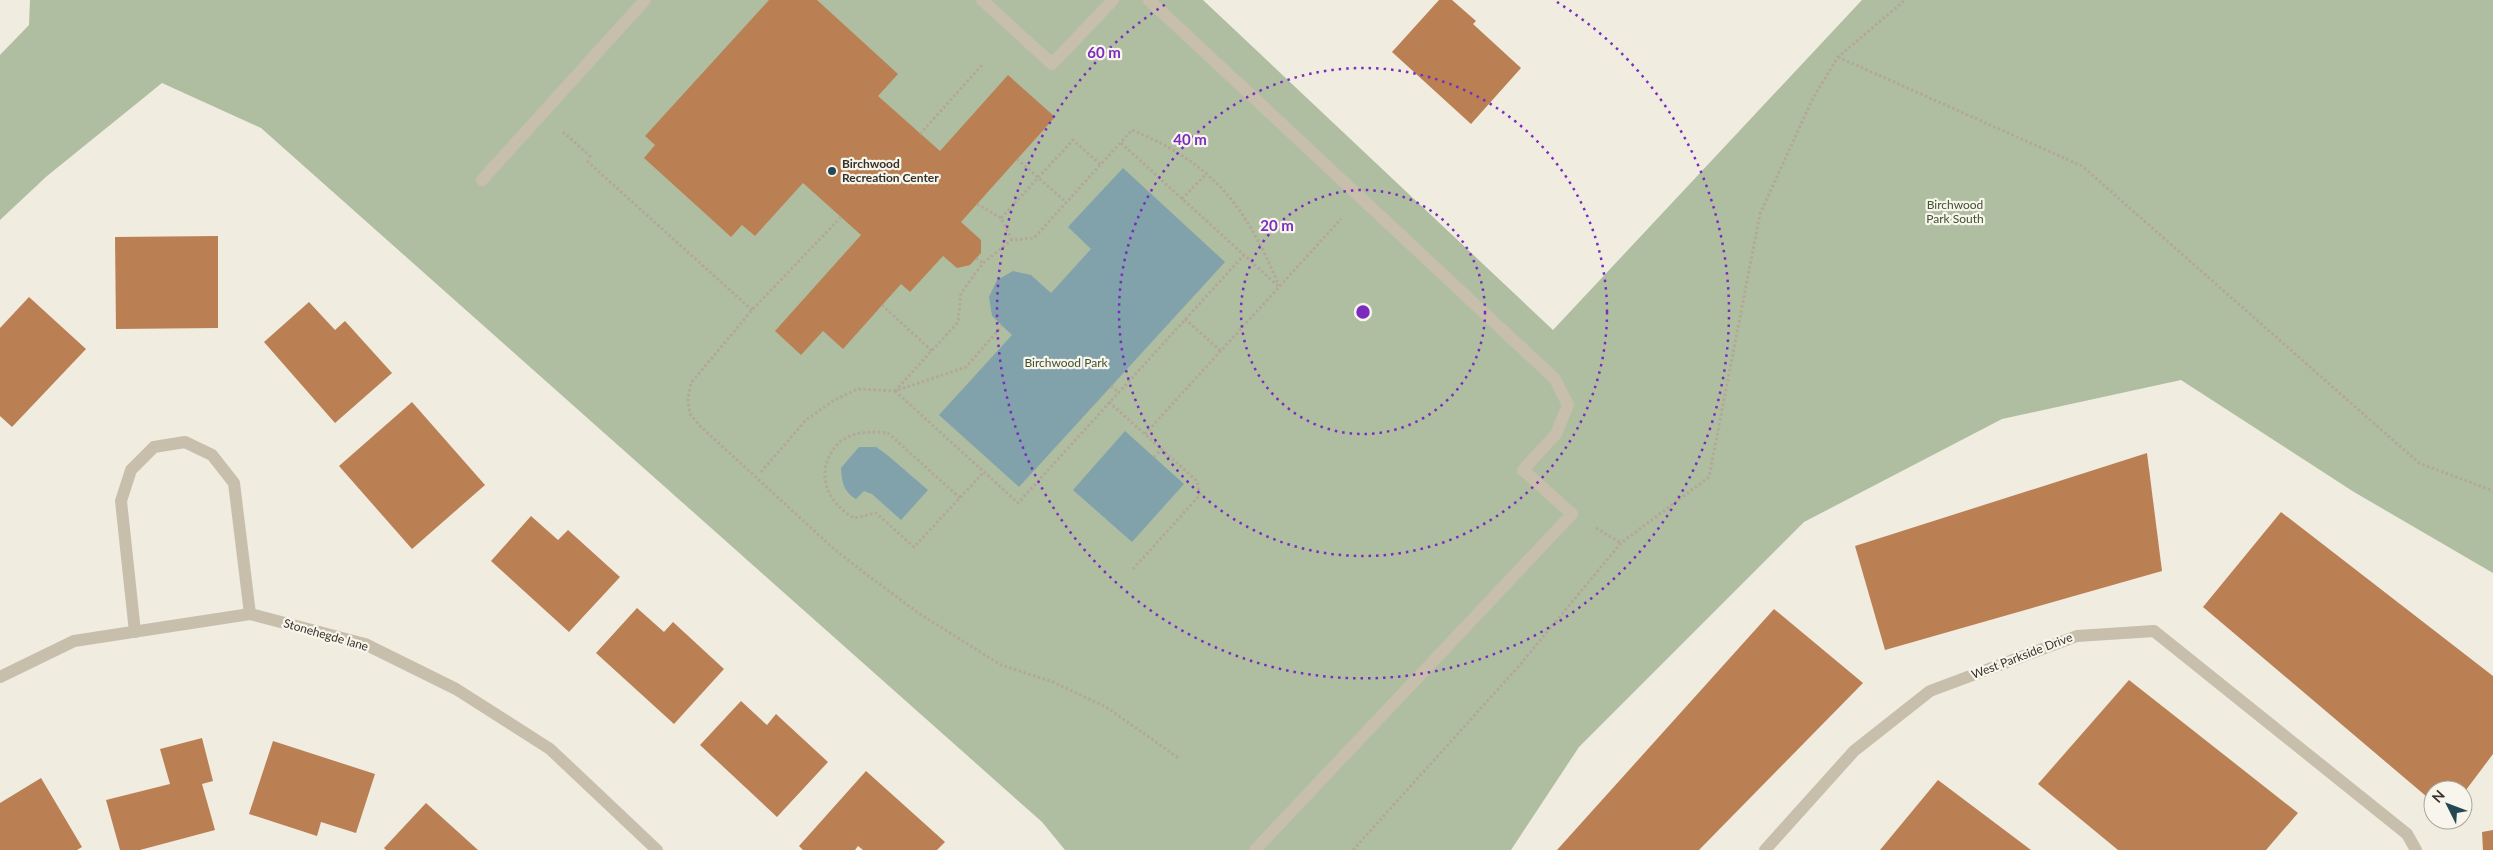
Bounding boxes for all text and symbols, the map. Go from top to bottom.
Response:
text: 60 m [1087,43,1121,61]
text: 40 m [1173,130,1207,148]
place label: Birchwood Recreation Center [842,156,939,185]
marker: Birchwood Recreation Center [826,165,838,177]
park label: Birchwood Park South [1926,197,1984,226]
text: 20 m [1260,216,1294,234]
centre of rings [1354,303,1372,321]
park label: Birchwood Park [1024,355,1109,370]
street label: Stonehegde lane [282,615,370,654]
street label: West Parkside Drive [1969,629,2074,682]
north arrow [2423,780,2473,830]
text: N [2428,786,2448,806]

